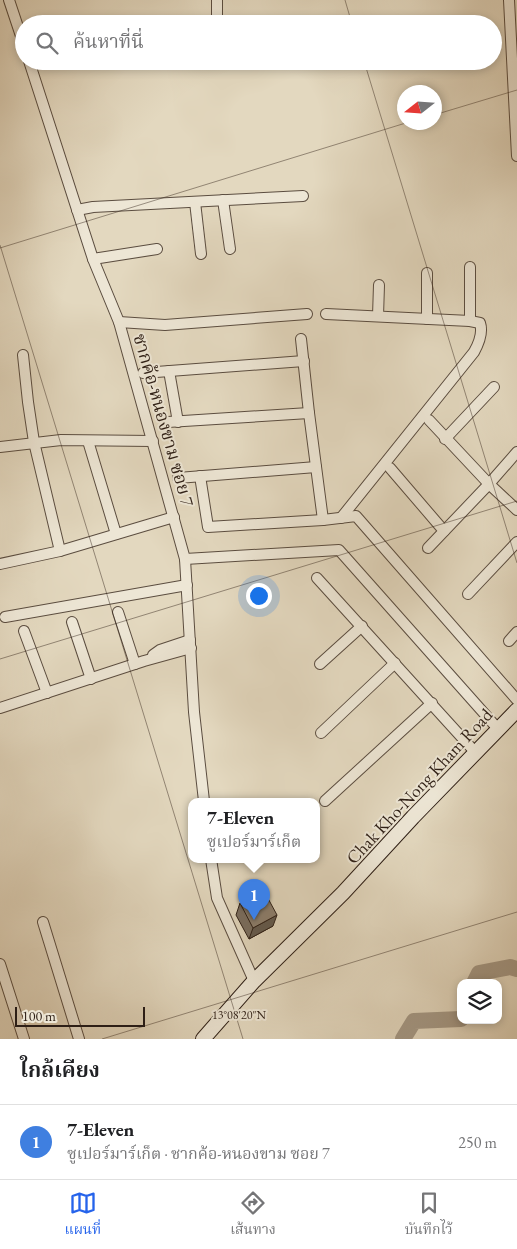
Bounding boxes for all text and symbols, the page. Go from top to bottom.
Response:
search box [15,15,502,70]
icon: search [33,29,61,57]
text: ค้นหาที่นี่ [73,29,144,54]
north arrow [397,85,442,130]
street label: ชากค้อ-หนองขาม ซอย 7 [128,331,200,509]
your location [246,583,272,609]
street label: Chak Kho-Nong Kham Road [341,703,498,869]
popup [188,798,320,863]
text: 7-Eleven [207,805,274,830]
text: ซูเปอร์มาร์เก็ต [207,831,301,852]
pin: 1 [238,879,270,920]
map controls [457,979,502,1024]
button: layers [457,979,502,1024]
scale bar [15,1004,145,1027]
text: 100 m [22,1007,56,1025]
text: 13°08'20"N [212,1007,266,1023]
text: ใกล้เคียง [20,1056,100,1083]
text: 7-Eleven [67,1117,134,1142]
text: 1 [32,1132,40,1153]
text: 250 m [458,1132,497,1153]
text: ซูเปอร์มาร์เก็ต · ชากค้อ-หนองขาม ซอย 7 [67,1143,330,1164]
tab: แผนที่ [65,1189,101,1241]
tab: เส้นทาง [230,1189,276,1241]
tab: บันทึกไว้ [405,1189,453,1241]

